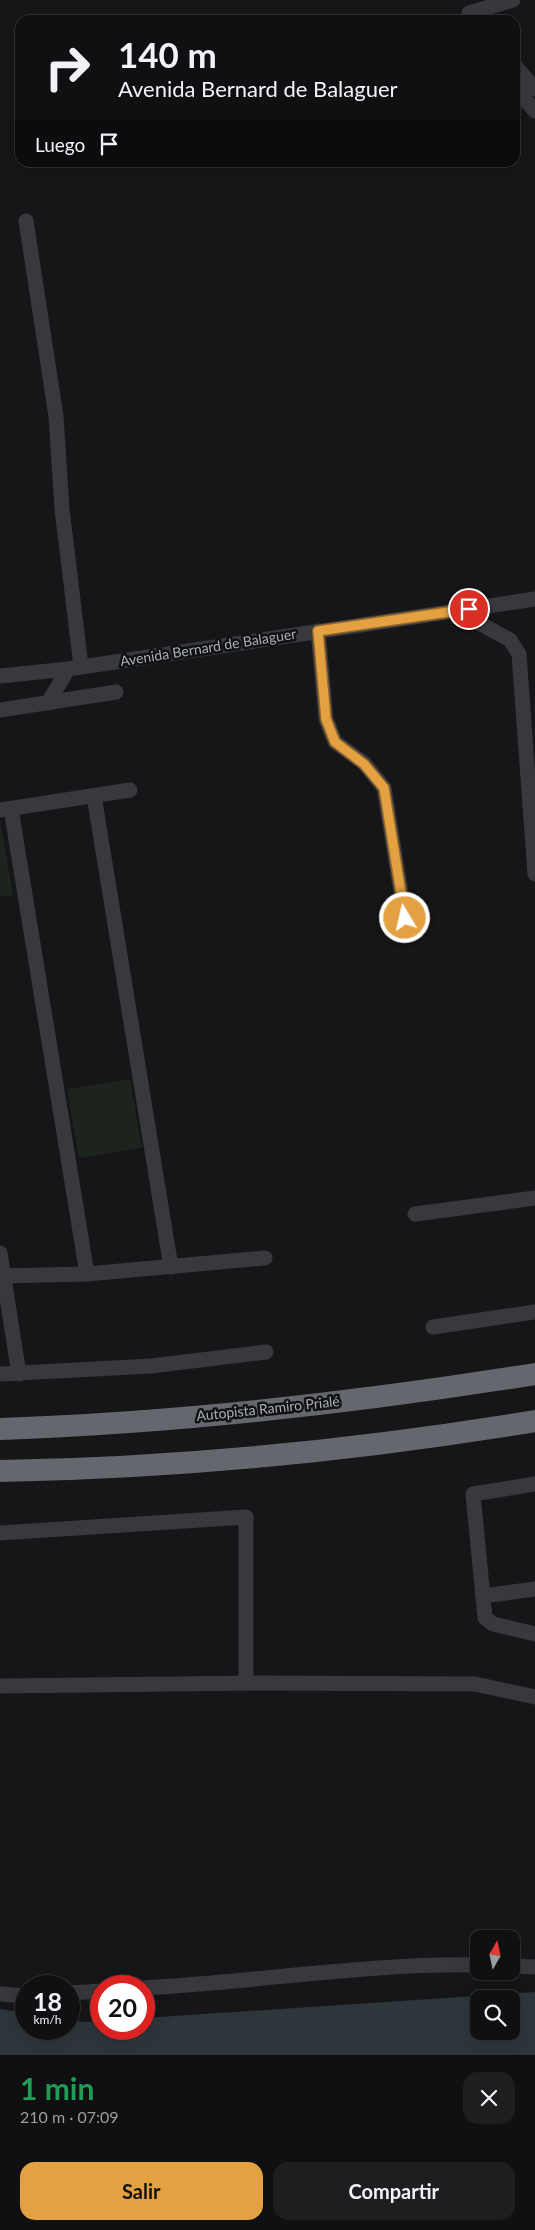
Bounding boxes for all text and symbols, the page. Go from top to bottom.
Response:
text: 140 m [118,33,217,75]
icon: right [35,35,100,100]
text: Avenida Bernard de Balaguer [118,75,398,102]
icon: arrive [95,130,123,158]
text: Luego [35,133,85,156]
pin [448,588,490,630]
icon: arrive [455,595,483,623]
street label: Avenida Bernard de Balaguer [119,625,297,669]
position arrow [378,891,430,943]
street label: Autopista Ramiro Prialé [195,1392,341,1424]
north arrow [470,1930,520,1980]
map controls [470,1930,520,2040]
speed limit sign: 20 [90,1975,155,2040]
text: 18 [33,1986,62,2016]
button: search [470,1990,520,2040]
text: km/h [33,2012,62,2027]
text: 1 min [20,2070,94,2106]
button: close [463,2072,515,2124]
text: 210 m · 07:09 [20,2107,119,2126]
button: Salir [20,2162,263,2220]
button: Compartir [273,2162,515,2220]

